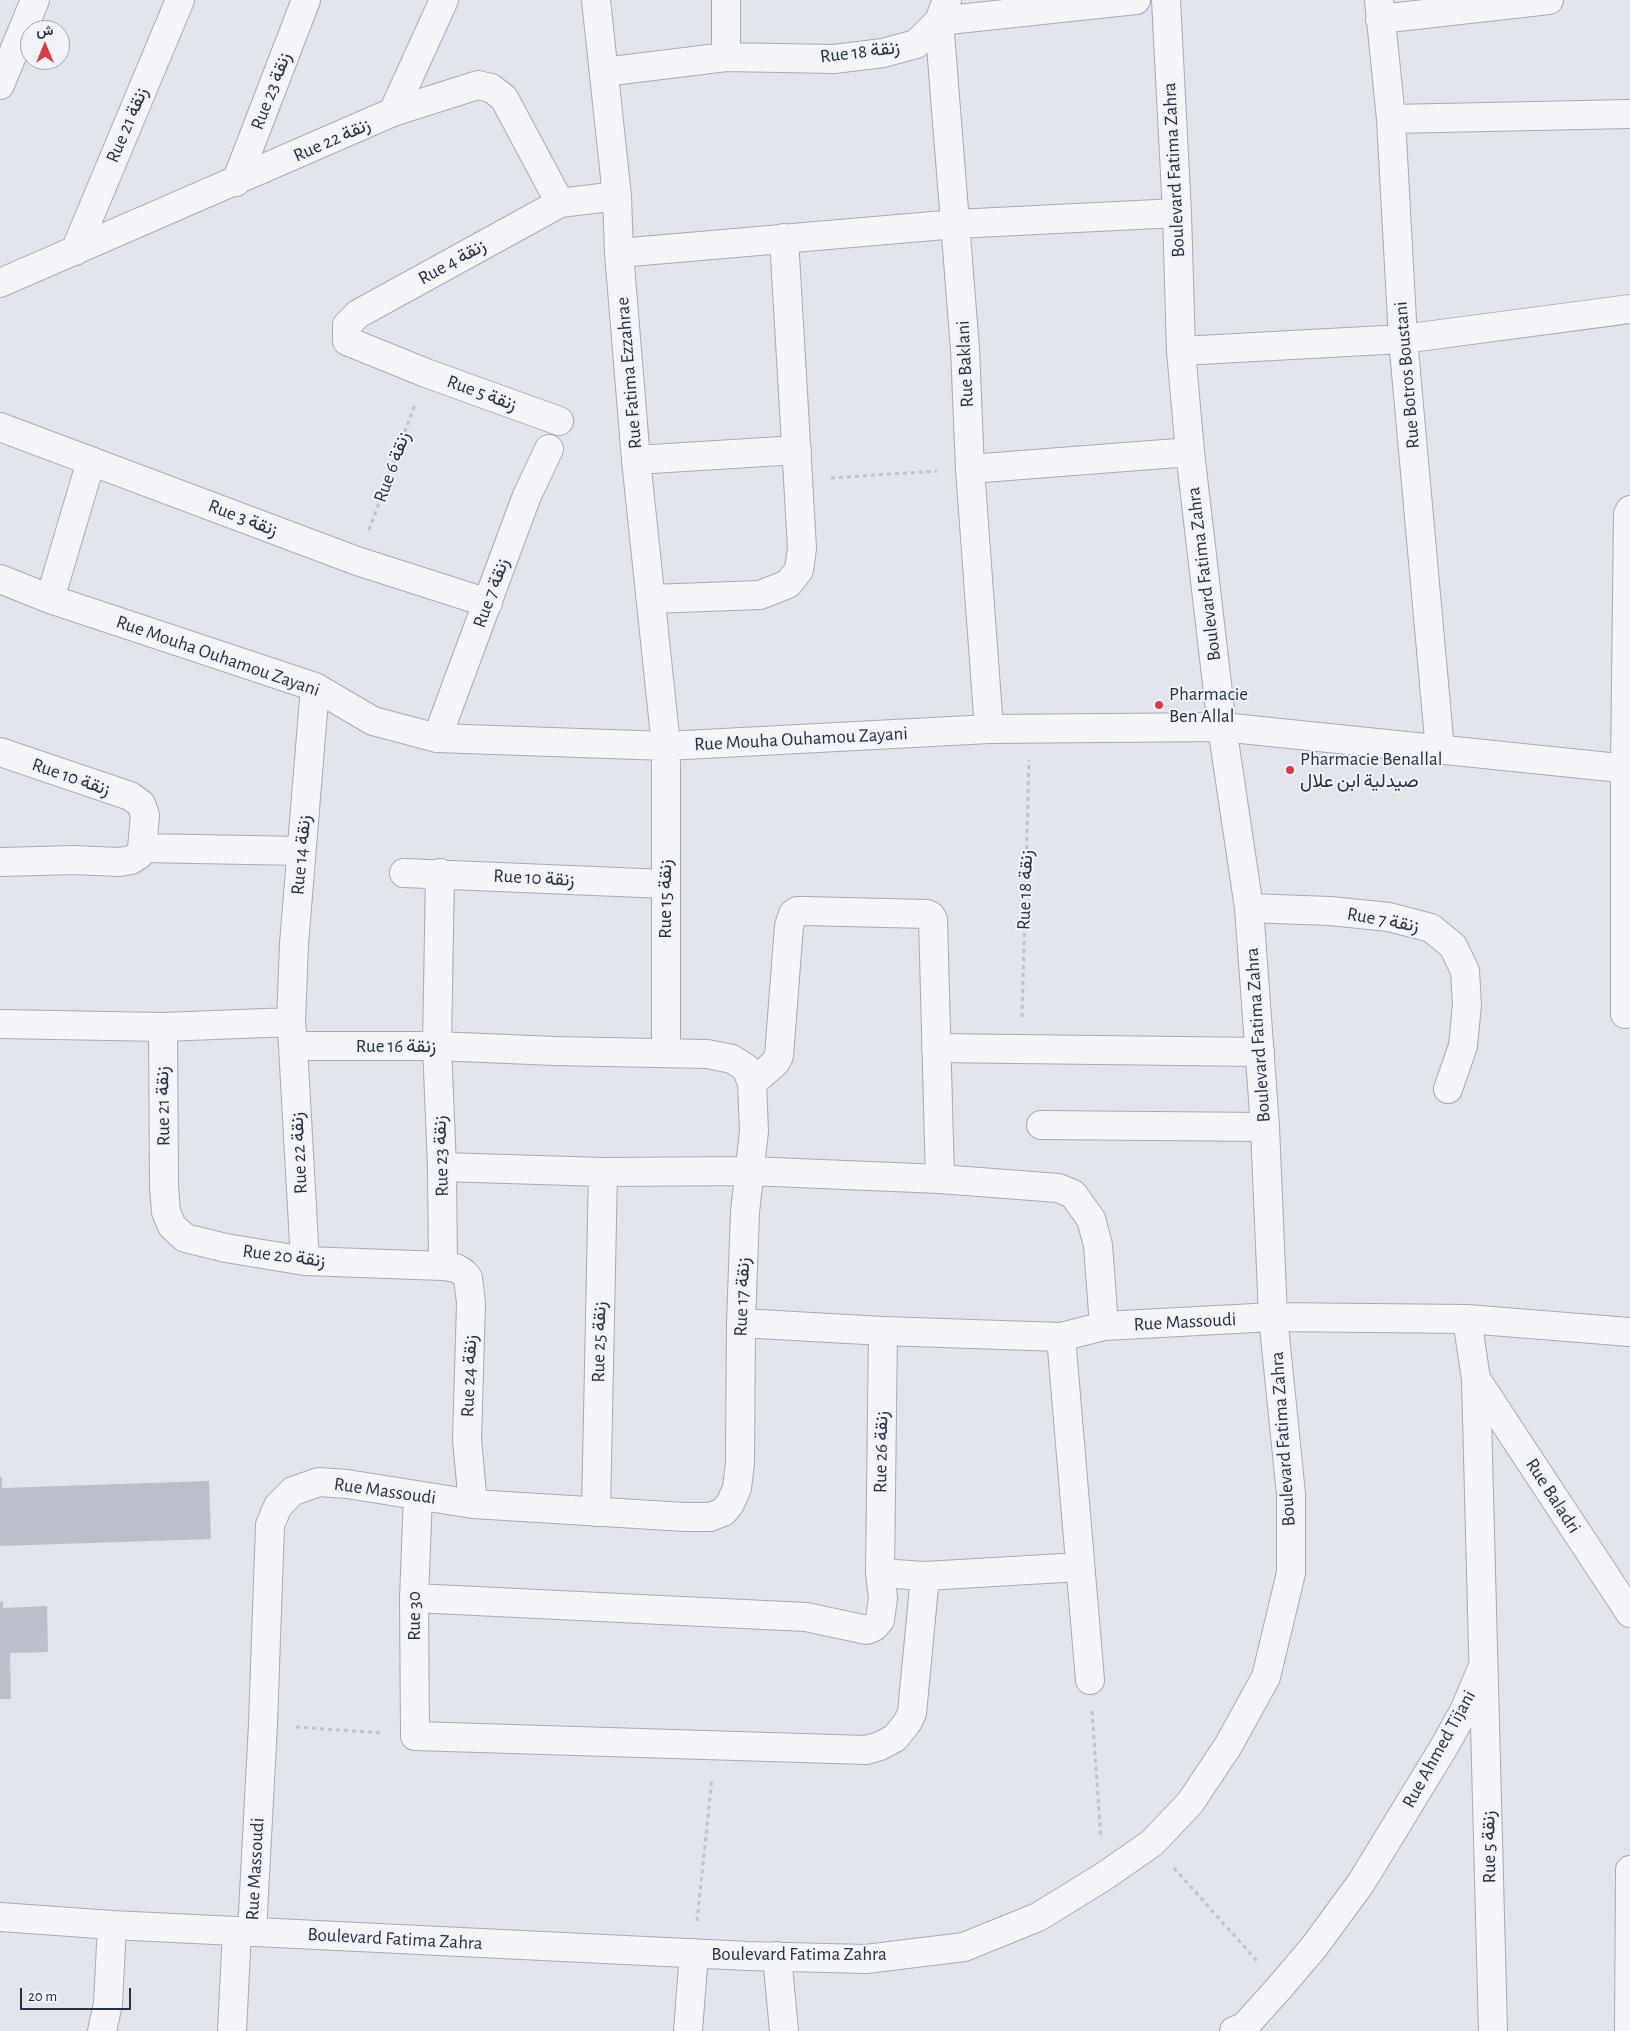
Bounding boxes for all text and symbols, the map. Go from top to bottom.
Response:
north arrow [20,20,70,70]
text: ش [37,24,53,38]
street label: Rue 18 زنقة [819,36,901,68]
street label: Rue 23 زنقة [246,49,296,133]
street label: Boulevard Fatima Zahra [1158,82,1190,258]
street label: Rue 21 زنقة [101,84,153,166]
street label: Rue 22 زنقة [290,113,374,167]
street label: Rue 4 زنقة [414,234,490,290]
street label: Rue Fatima Ezzahrae [611,296,647,450]
street label: Rue Botros Boustani [1389,300,1425,450]
street label: Rue Baklani [951,320,979,408]
street label: Rue 5 زنقة [444,370,520,416]
street label: Rue 6 زنقة [369,428,415,506]
street label: Boulevard Fatima Zahra [1182,486,1226,662]
street label: Rue 3 زنقة [205,494,281,542]
street label: Rue 7 زنقة [468,555,514,631]
street label: Rue Mouha Ouhamou Zayani [113,610,323,702]
place label: Pharmacie Ben Allal [1169,683,1248,727]
marker: Pharmacie Ben Allal [1153,699,1165,711]
street label: Rue Mouha Ouhamou Zayani [694,722,908,756]
place label: Pharmacie Benallal صيدلية ابن علال [1300,748,1442,792]
street label: Rue 10 زنقة [29,753,113,801]
marker: Pharmacie Benallal صيدلية ابن علال [1284,764,1296,776]
street label: Rue 14 زنقة [286,814,316,896]
street label: Rue 18 زنقة [1012,849,1038,931]
street label: Rue 15 زنقة [654,859,676,939]
street label: Rue 10 زنقة [493,864,575,892]
street label: Rue 7 زنقة [1345,902,1421,938]
street label: Boulevard Fatima Zahra [1241,947,1275,1123]
street label: Rue 16 زنقة [356,1035,436,1057]
street label: Rue 21 زنقة [151,1066,175,1146]
street label: Rue 22 زنقة [285,1111,313,1195]
street label: Rue 23 زنقة [428,1115,454,1197]
street label: Rue 20 زنقة [241,1240,327,1272]
street label: Rue 17 زنقة [729,1257,755,1337]
street label: Rue 25 زنقة [587,1301,611,1383]
street label: Rue Massoudi [1133,1308,1237,1336]
street label: Rue 24 زنقة [456,1334,482,1418]
street label: Boulevard Fatima Zahra [1266,1351,1300,1527]
street label: Rue 26 زنقة [869,1411,893,1493]
street label: Rue Baladri [1520,1454,1586,1538]
street label: Rue Massoudi [333,1473,437,1509]
street label: Rue 30 [403,1591,425,1641]
street label: Rue Ahmed Tijani [1397,1686,1481,1812]
street label: Rue 5 زنقة [1477,1810,1501,1884]
street label: Rue Massoudi [241,1817,269,1921]
street label: Boulevard Fatima Zahra [307,1923,483,1955]
street label: Boulevard Fatima Zahra [711,1943,887,1965]
scale bar [22,1978,134,2010]
text: 20 m [28,1989,57,2004]

